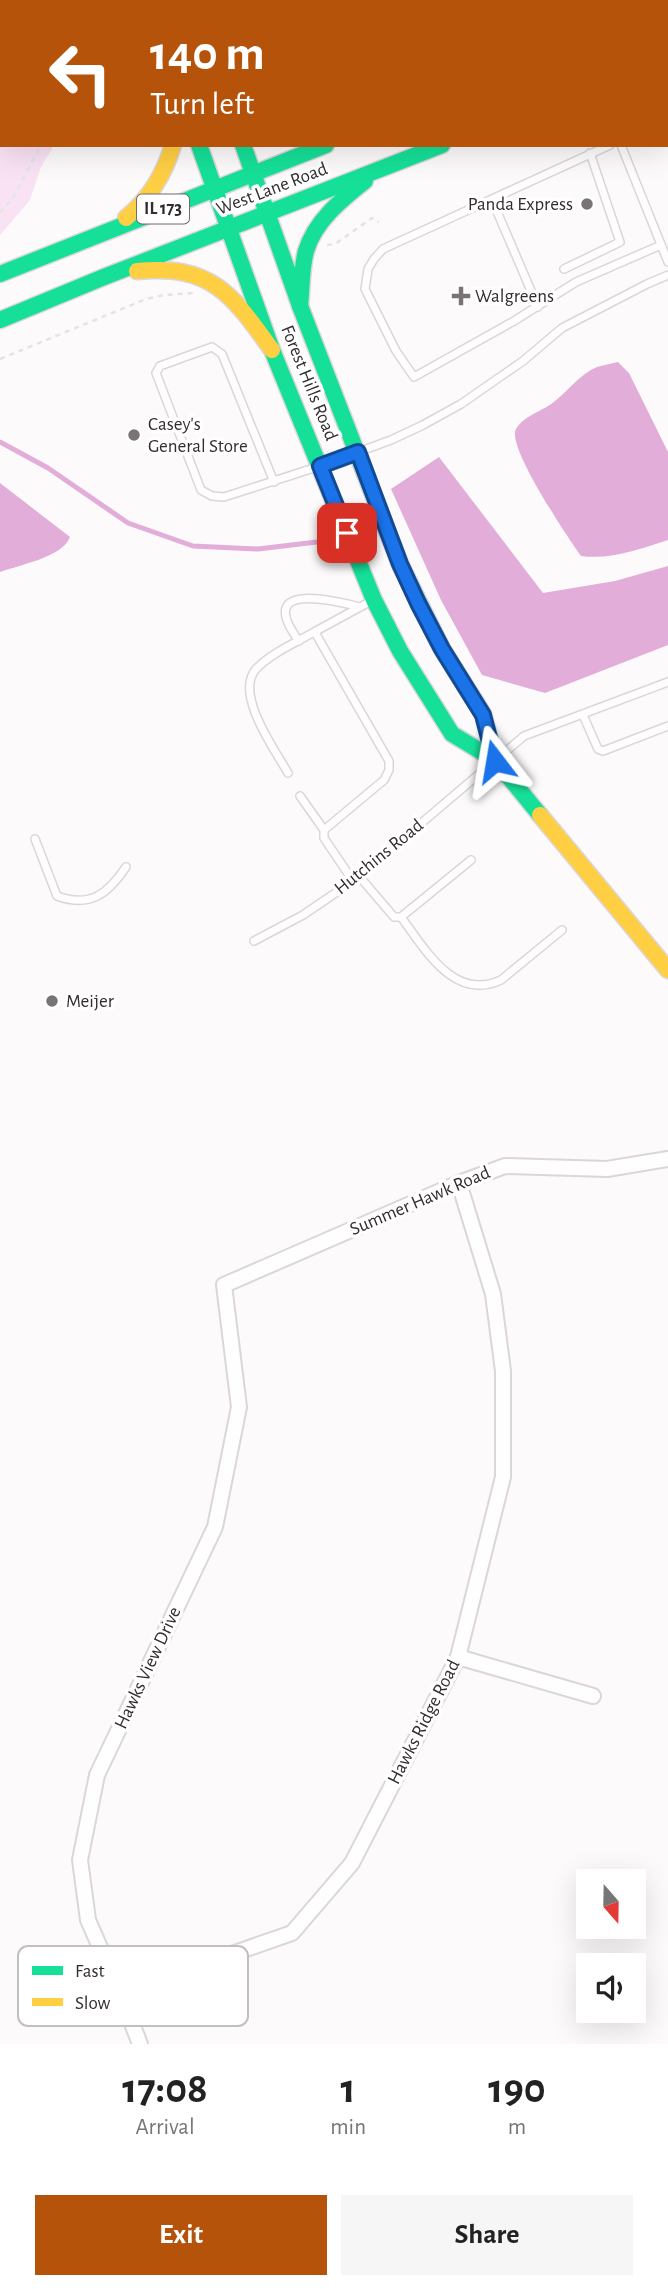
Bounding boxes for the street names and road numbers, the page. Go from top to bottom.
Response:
street label: West Lane Road [214,159,330,219]
road number: IL 173 [137,194,189,224]
street label: Forest Hills Road [277,323,341,444]
street label: Hutchins Road [331,816,427,898]
street label: Summer Hawk Road [347,1163,493,1239]
street label: Hawks View Drive [111,1604,185,1732]
street label: Hawks Ridge Road [385,1657,464,1787]

